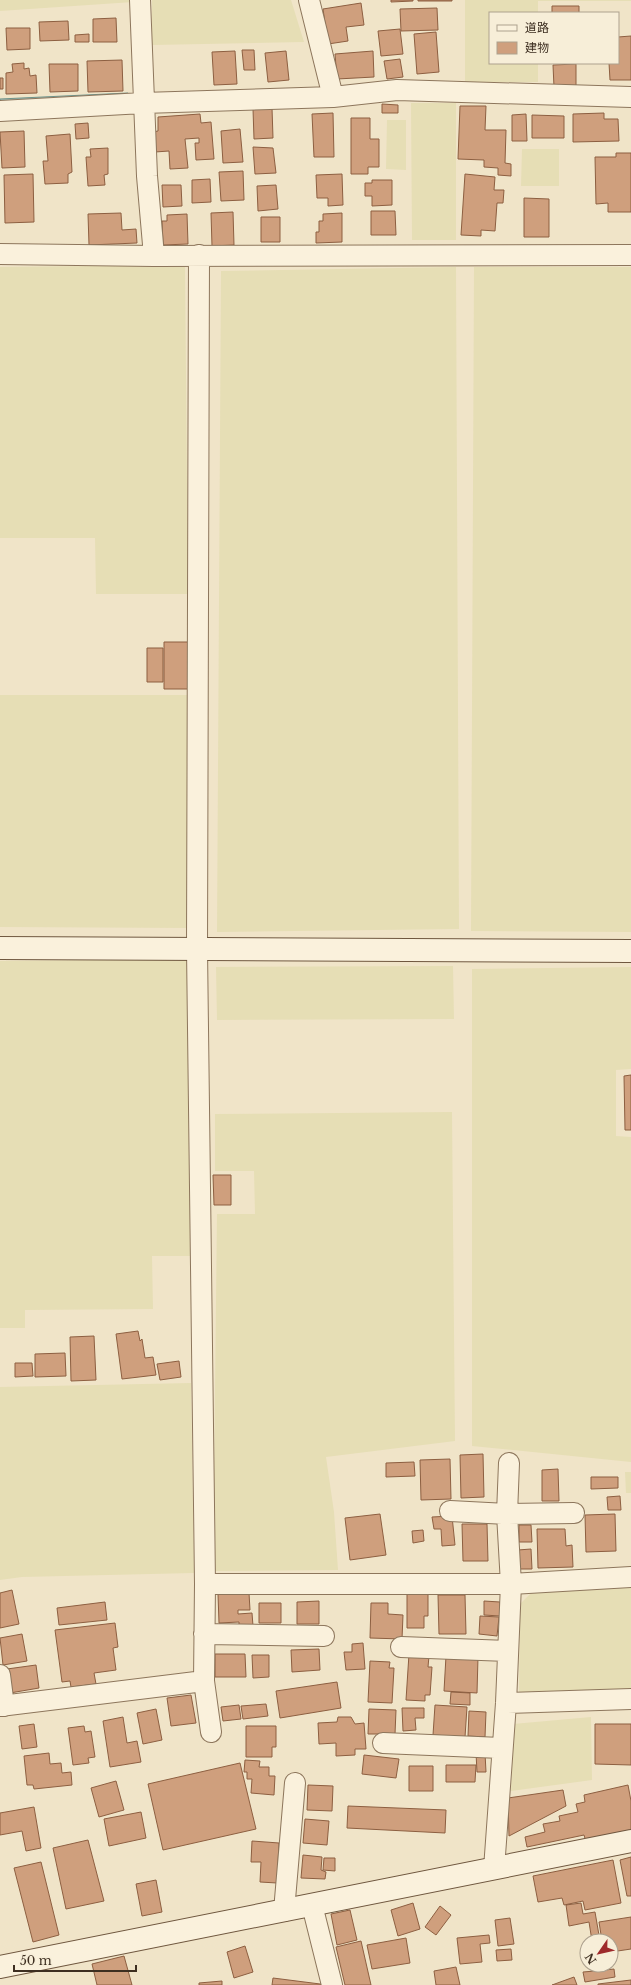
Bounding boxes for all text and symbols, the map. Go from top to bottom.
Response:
legend [489,12,619,64]
text: 道路 [525,20,549,35]
text: 建物 [525,40,549,55]
north arrow [579,1933,619,1973]
scale bar [14,1947,136,1973]
text: N [582,1950,599,1967]
text: 50 m [20,1953,52,1968]

